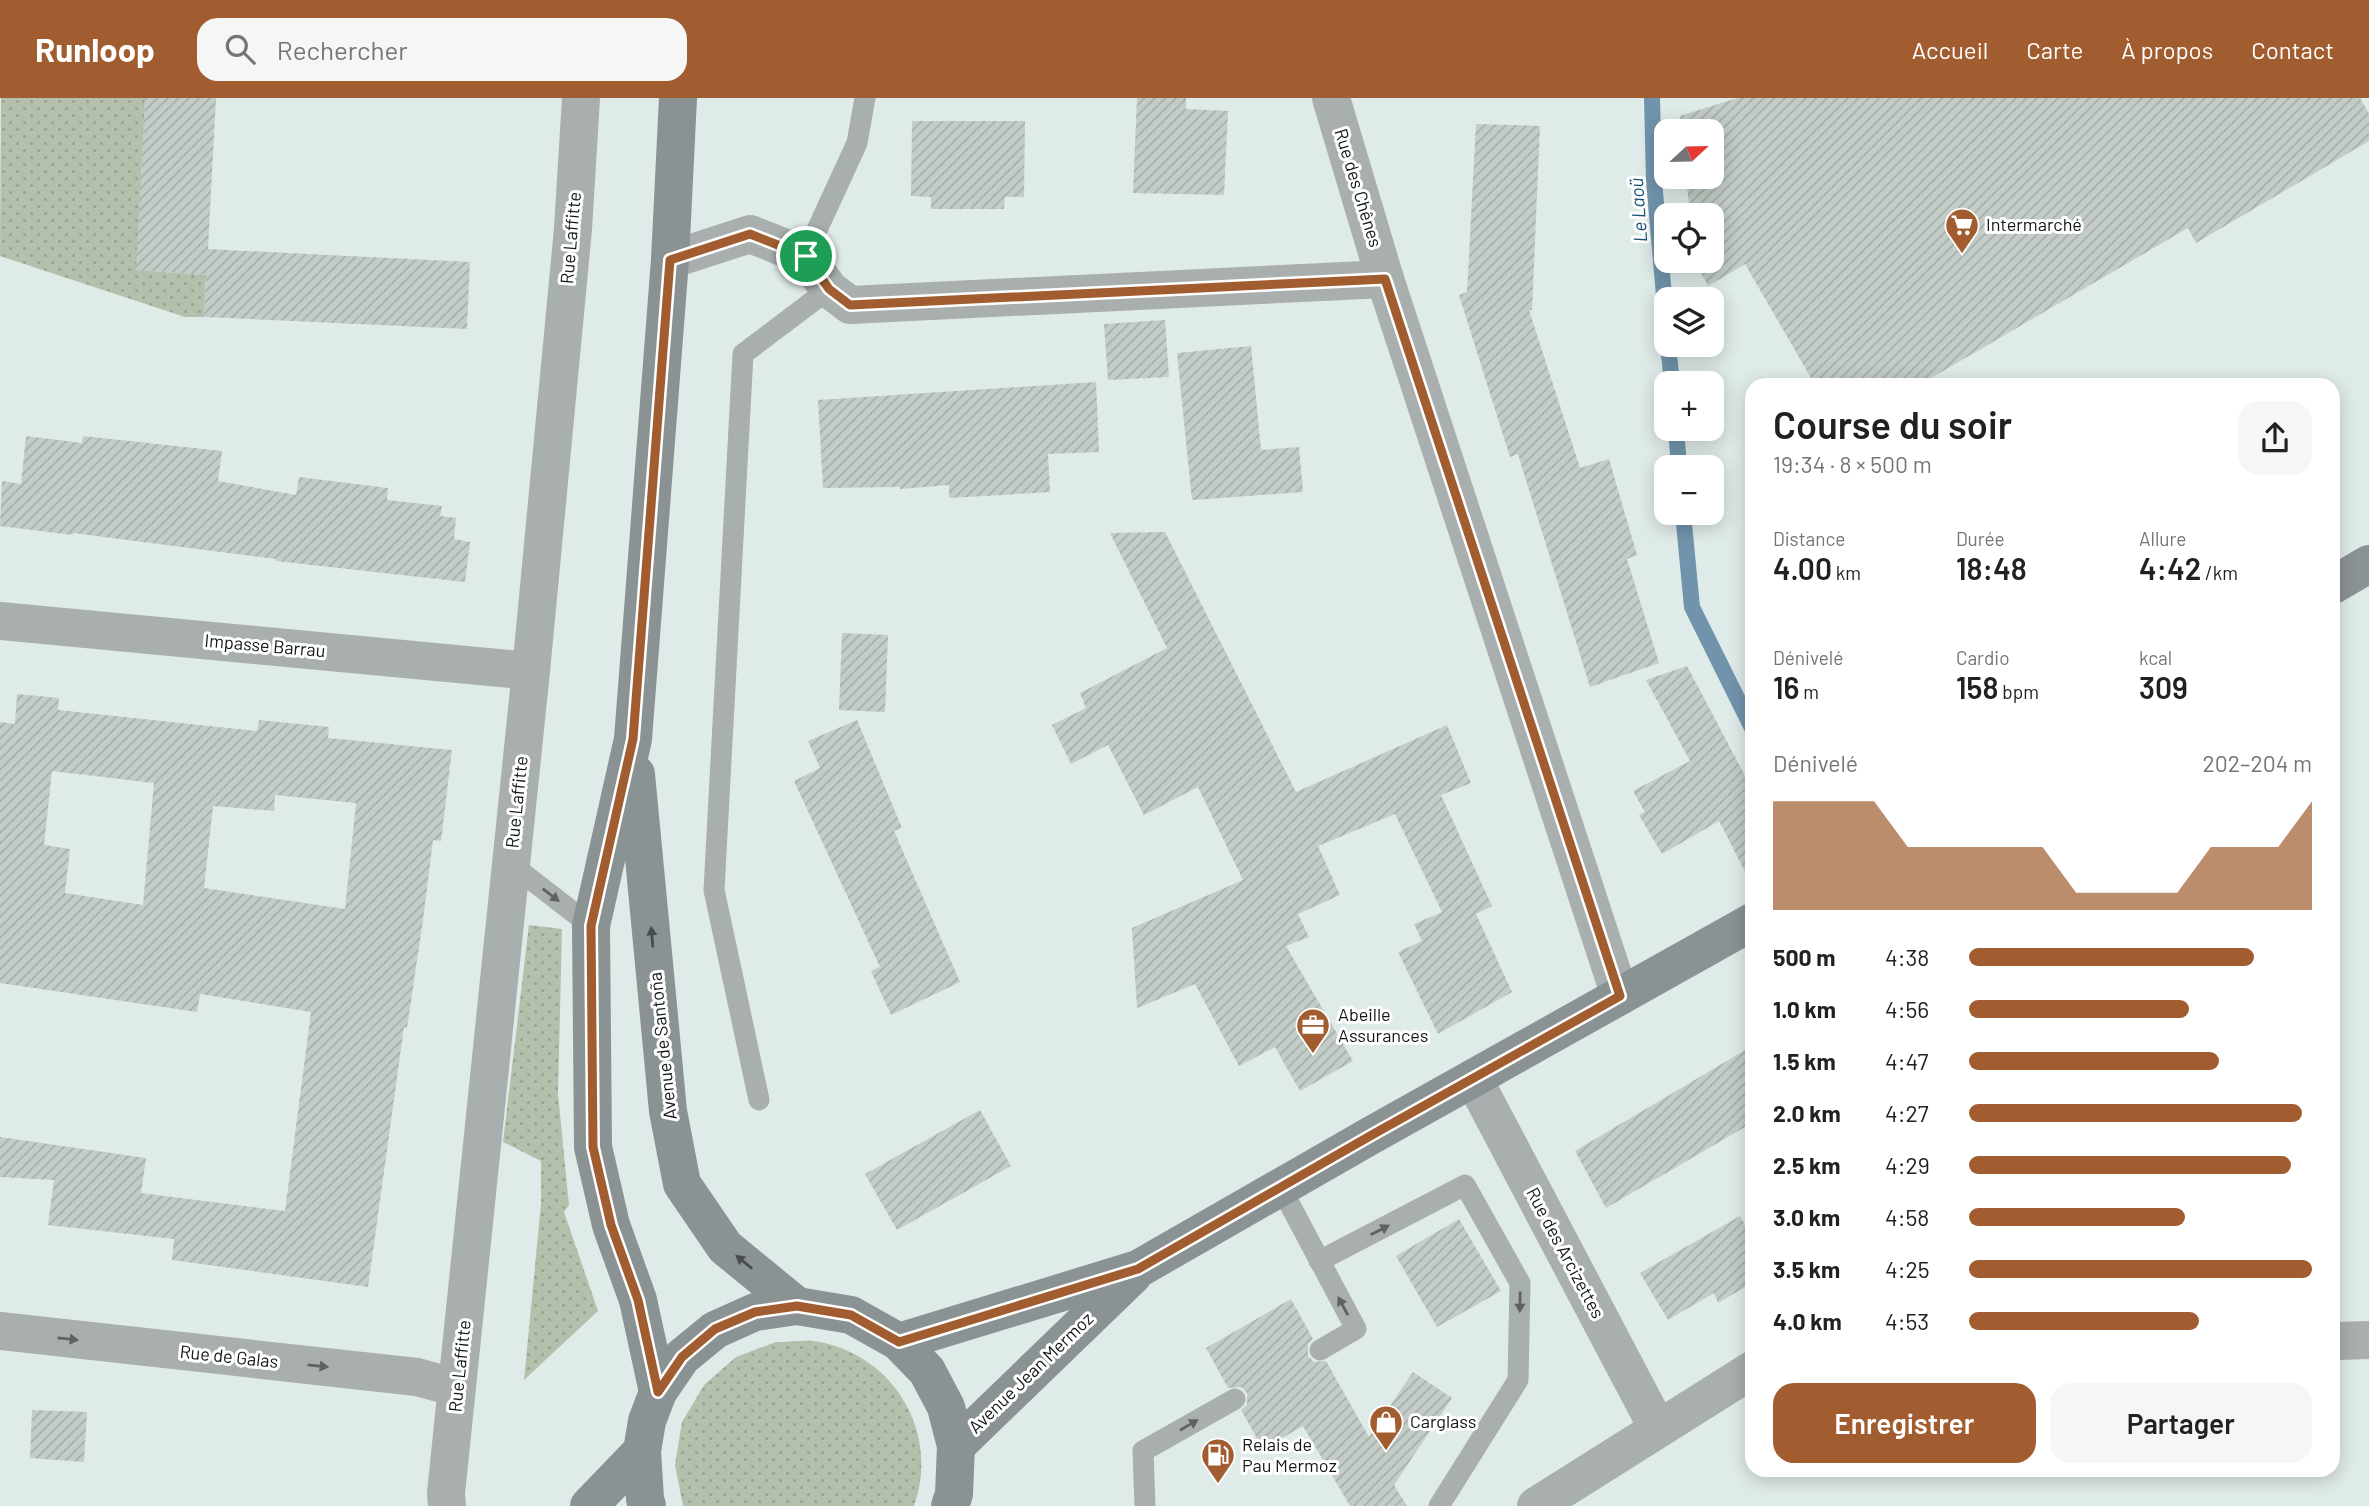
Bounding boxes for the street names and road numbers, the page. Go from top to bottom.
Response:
street label: Rue des Chênes [1330,126,1387,250]
street label: Rue Laffitte [555,191,585,285]
street label: Impasse Barrau [204,629,326,661]
street label: Rue Laffitte [500,755,532,849]
street label: Avenue de Santoña [643,971,681,1121]
street label: Rue des Arcizettes [1522,1183,1610,1322]
street label: Avenue Jean Mermoz [963,1307,1097,1437]
street label: Rue Laffitte [443,1319,475,1413]
street label: Rue de Galas [179,1340,279,1372]

